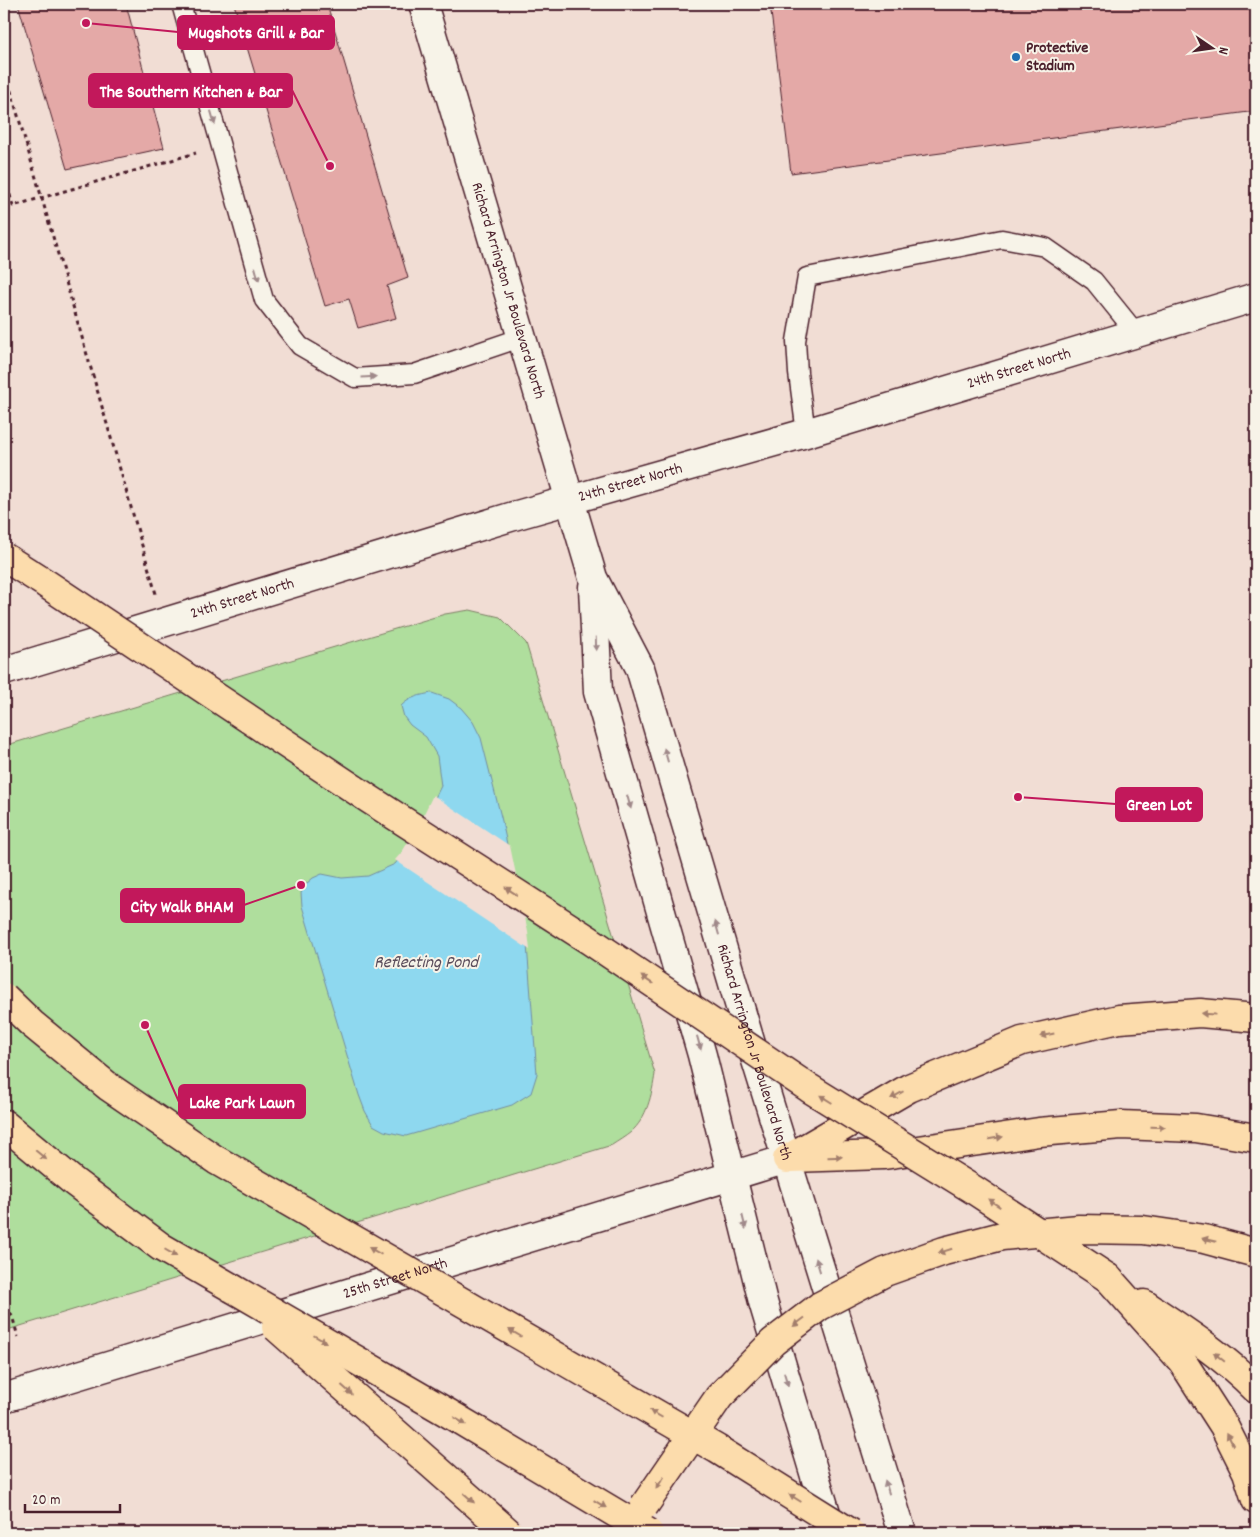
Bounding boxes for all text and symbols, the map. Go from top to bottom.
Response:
callout: Mugshots Grill & Bar [178,16,334,49]
text: Mugshots Grill & Bar [188,22,324,47]
north arrow [1188,22,1238,72]
place label: Protective Stadium [1026,37,1088,78]
text: N [1212,45,1233,56]
marker: Protective Stadium [1010,51,1022,63]
callout: The Southern Kitchen & Bar [89,74,292,107]
text: The Southern Kitchen & Bar [100,81,283,106]
one-way arrow [209,111,217,126]
street label: Richard Arrington Jr Boulevard North [465,180,551,402]
one-way arrow [253,267,261,282]
street label: 24th Street North [964,342,1074,395]
one-way arrow [361,373,377,381]
street label: 24th Street North [576,457,685,509]
street label: 24th Street North [188,572,297,625]
one-way arrow [592,637,600,653]
one-way arrow [661,747,669,762]
callout: Green Lot [1116,788,1202,821]
text: Green Lot [1126,794,1192,819]
one-way arrow [626,795,634,810]
one-way arrow [505,886,518,895]
callout: City Walk BHAM [121,889,244,922]
text: City Walk BHAM [131,896,233,921]
one-way arrow [712,920,720,935]
street label: Richard Arrington Jr Boulevard North [711,941,798,1163]
water label: Reflecting Pond [374,951,481,976]
one-way arrow [640,975,654,984]
one-way arrow [1199,1010,1215,1018]
one-way arrow [1040,1031,1055,1039]
one-way arrow [695,1035,703,1050]
callout: Lake Park Lawn [179,1085,305,1118]
one-way arrow [889,1091,904,1099]
text: Lake Park Lawn [189,1092,295,1117]
one-way arrow [820,1094,833,1103]
one-way arrow [1150,1123,1166,1131]
one-way arrow [989,1134,1005,1142]
one-way arrow [35,1150,48,1161]
one-way arrow [827,1153,843,1161]
one-way arrow [987,1199,1000,1208]
one-way arrow [741,1215,749,1230]
one-way arrow [1202,1236,1217,1244]
one-way arrow [368,1247,381,1256]
one-way arrow [937,1247,952,1255]
one-way arrow [165,1248,178,1257]
street label: 25th Street North [340,1252,450,1305]
one-way arrow [814,1257,821,1272]
one-way arrow [793,1316,806,1327]
one-way arrow [509,1328,522,1337]
one-way arrow [312,1335,327,1343]
one-way arrow [1213,1352,1226,1363]
one-way arrow [783,1372,791,1387]
one-way arrow [341,1384,353,1396]
one-way arrow [649,1410,662,1419]
one-way arrow [454,1416,467,1425]
one-way arrow [1226,1432,1234,1446]
one-way arrow [655,1476,665,1490]
one-way arrow [883,1479,890,1494]
scale bar [25,1482,120,1514]
text: 20 m [32,1490,60,1512]
one-way arrow [463,1492,475,1503]
one-way arrow [788,1494,801,1503]
one-way arrow [593,1500,606,1509]

